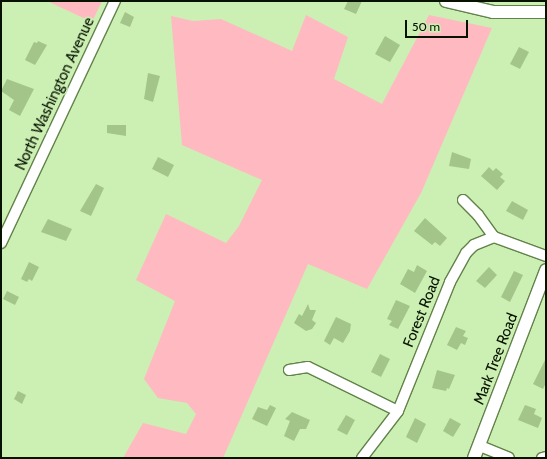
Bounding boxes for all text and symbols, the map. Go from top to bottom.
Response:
scale bar [407,12,470,38]
street label: North Washington Avenue [12,15,98,173]
text: 50 m [412,19,440,34]
street label: Forest Road [400,274,444,350]
street label: Mark Tree Road [470,311,522,407]

